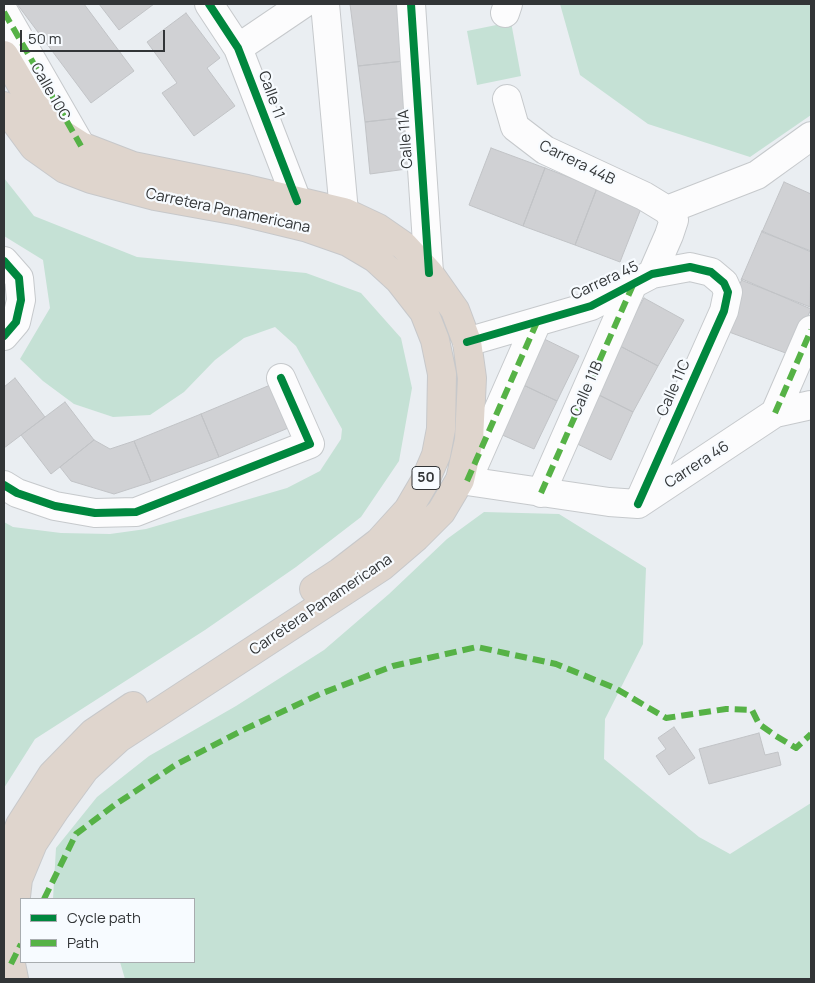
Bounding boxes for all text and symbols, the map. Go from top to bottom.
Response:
scale bar [22,20,168,52]
text: 50 m [28,28,62,49]
street label: Calle 10C [26,60,74,124]
street label: Calle 11 [254,69,288,121]
street label: Calle 11A [395,109,417,169]
street label: Carrera 44B [536,137,618,189]
street label: Carretera Panamericana [144,185,312,237]
street label: Carrera 45 [568,258,642,304]
street label: Calle 11C [654,357,694,419]
street label: Calle 11B [567,359,607,419]
street label: Carrera 46 [661,438,733,492]
road number: 50 [412,466,440,489]
street label: Carretera Panamericana [246,551,396,659]
legend [20,898,195,963]
text: Cycle path [67,907,141,928]
text: Path [67,932,99,953]

